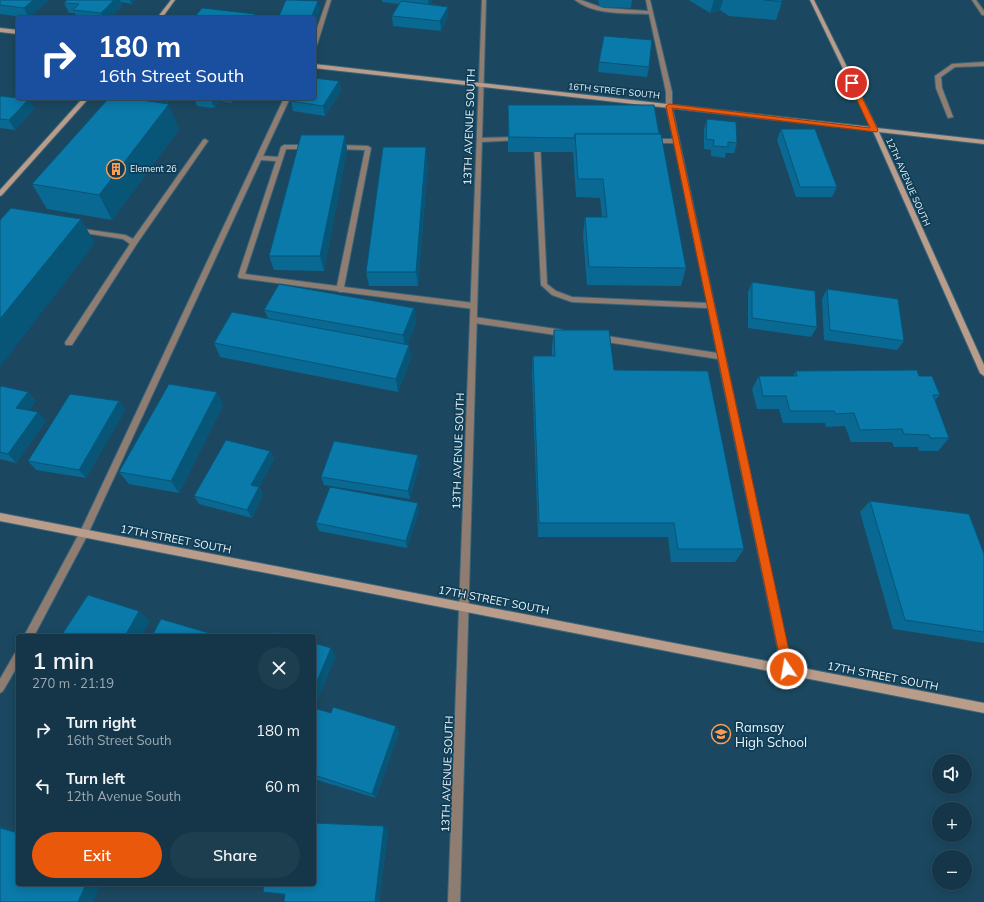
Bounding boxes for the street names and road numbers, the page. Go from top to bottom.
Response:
street label: 13TH AVENUE SOUTH [460,68,478,186]
street label: 16TH STREET SOUTH [568,80,661,101]
street label: 12TH AVENUE SOUTH [884,136,933,228]
street label: 13TH AVENUE SOUTH [449,392,467,510]
street label: 17TH STREET SOUTH [119,521,233,557]
street label: 17TH STREET SOUTH [437,582,551,618]
street label: 17TH STREET SOUTH [826,658,940,694]
street label: 13TH AVENUE SOUTH [438,715,456,833]

